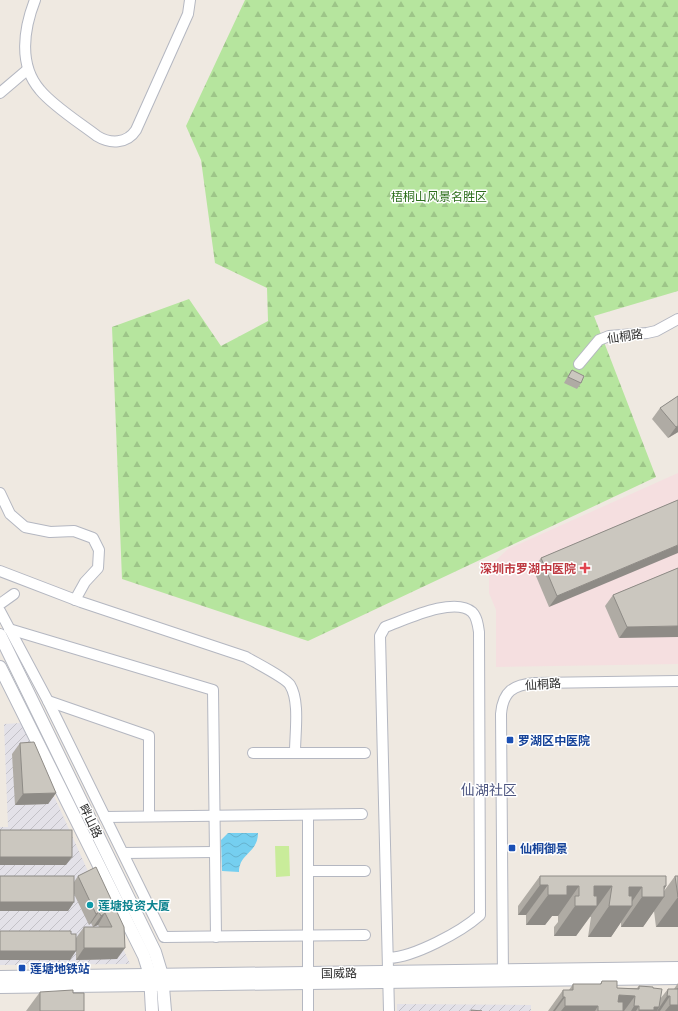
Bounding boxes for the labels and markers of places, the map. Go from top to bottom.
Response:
place label: 深圳市罗湖中医院 [480,561,576,576]
marker: 深圳市罗湖中医院 [579,562,591,574]
place label: 罗湖区中医院 [518,733,590,748]
marker: 罗湖区中医院 [505,735,515,745]
place label: 仙桐御景 [520,841,568,856]
marker: 仙桐御景 [507,843,517,853]
place label: 莲塘投资大厦 [98,898,170,913]
marker: 莲塘投资大厦 [85,900,95,910]
place label: 莲塘地铁站 [30,961,90,976]
marker: 莲塘地铁站 [17,963,27,973]

